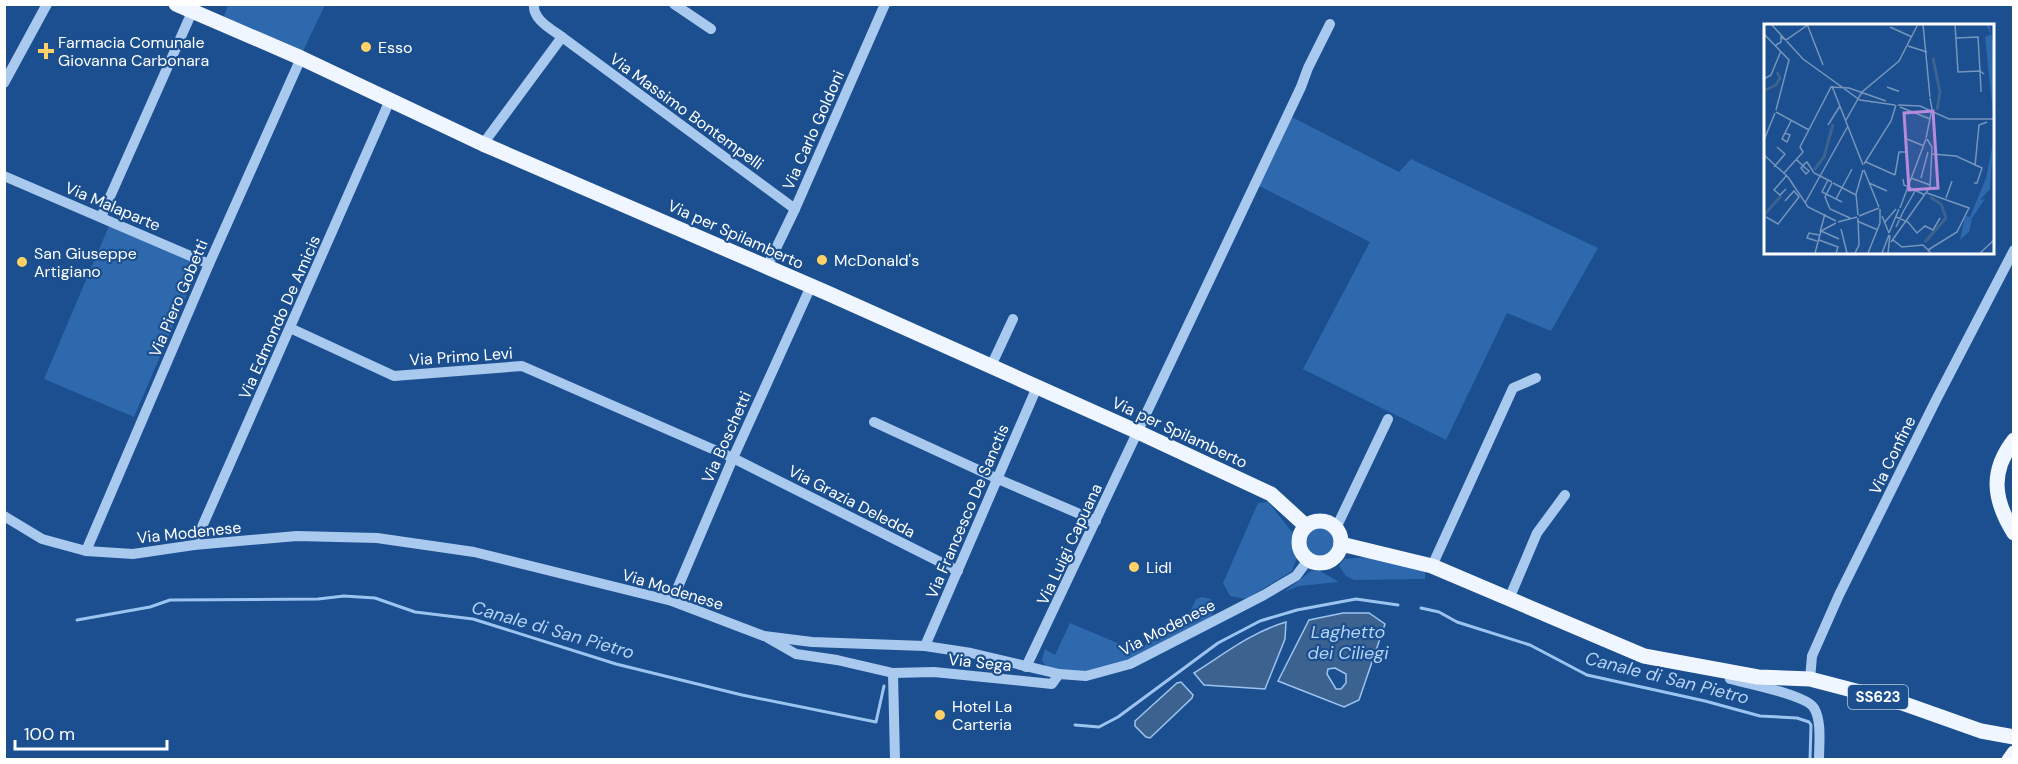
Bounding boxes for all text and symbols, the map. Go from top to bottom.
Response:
inset map [1764,24,1994,254]
place label: Farmacia Comunale Giovanna Carbonara [58,32,209,71]
place label: Esso [378,37,413,58]
marker: Esso [359,40,373,54]
marker: Farmacia Comunale Giovanna Carbonara [39,44,53,58]
street label: Via Massimo Bontempelli [606,48,768,174]
street label: Via Carlo Goldoni [778,67,849,193]
street label: Via Malaparte [62,177,164,236]
street label: Via per Spilamberto [664,195,807,274]
street label: Via Edmondo De Amicis [234,232,325,403]
street label: Via Piero Gobetti [144,236,213,360]
place label: San Giuseppe Artigiano [34,243,137,282]
place label: McDonald's [834,250,919,271]
marker: McDonald's [815,253,829,267]
marker: San Giuseppe Artigiano [15,255,29,269]
street label: Via Primo Levi [409,342,513,371]
street label: Via Boschetti [697,388,756,486]
street label: Via per Spilamberto [1109,392,1251,473]
street label: Via Confine [1864,412,1921,498]
street label: Via Francesco De Sanctis [921,421,1014,602]
street label: Via Grazia Deledda [785,460,919,543]
street label: Via Luigi Capuana [1032,480,1107,608]
street label: Via Modenese [136,517,242,548]
place label: Lidl [1146,557,1172,578]
marker: Lidl [1127,560,1141,574]
street label: Via Modenese [620,564,726,615]
street label: Via Modenese [1116,594,1219,661]
water label: Canale di San Pietro [469,595,637,665]
water label: Laghetto dei Ciliegi [1307,620,1389,665]
water label: Canale di San Pietro [1583,646,1751,710]
street label: Via Sega [947,649,1013,676]
road number: SS623 [1848,685,1908,709]
place label: Hotel La Carteria [952,696,1012,735]
marker: Hotel La Carteria [933,708,947,722]
scale bar [15,713,166,751]
text: 100 m [24,722,75,746]

